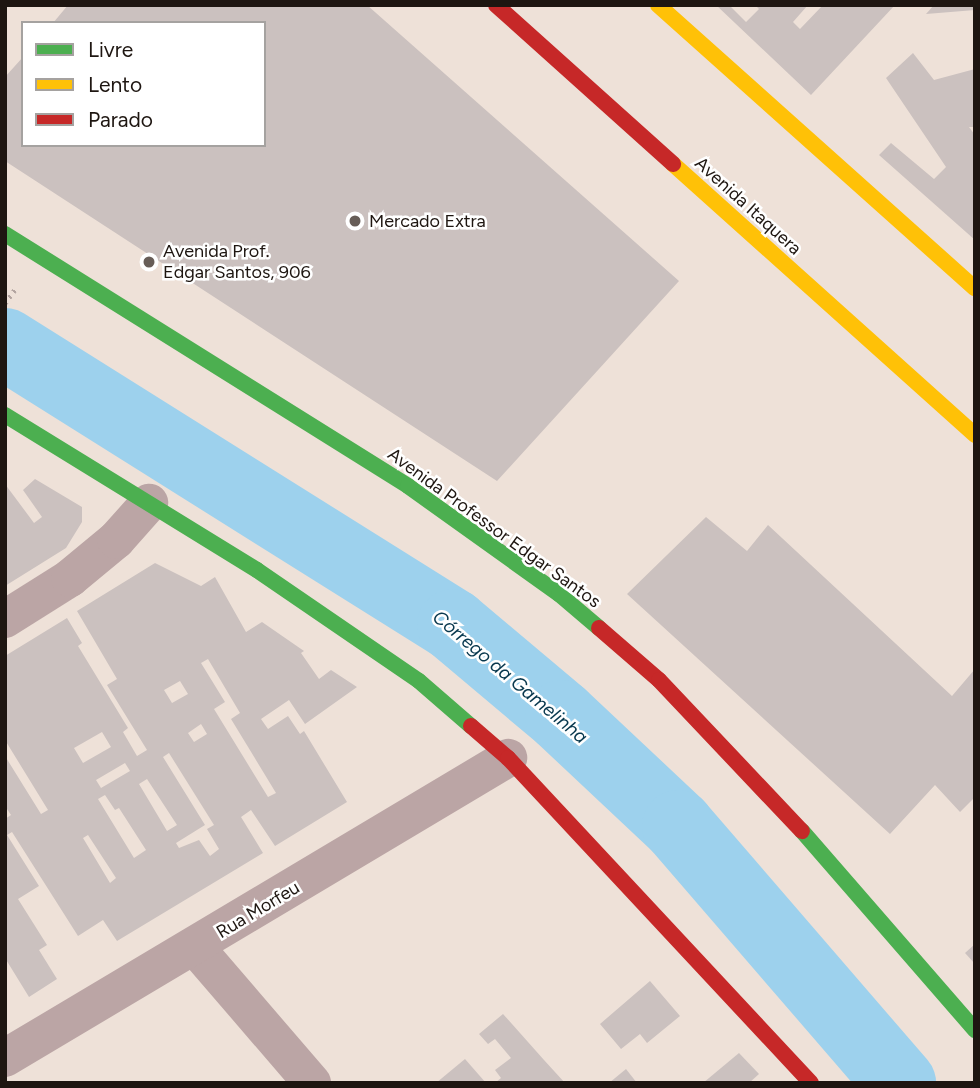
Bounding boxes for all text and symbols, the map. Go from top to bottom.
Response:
legend [21,21,266,147]
text: Livre [88,37,133,62]
text: Lento [88,72,142,97]
text: Parado [88,107,153,132]
street label: Avenida Itaquera [690,153,806,259]
place label: Mercado Extra [369,210,486,232]
marker: Mercado Extra [347,213,363,229]
place label: Avenida Prof. Edgar Santos, 906 [163,241,311,284]
marker: Avenida Prof. Edgar Santos, 906 [141,254,157,270]
street label: Avenida Professor Edgar Santos [383,444,605,612]
water label: Córrego da Gamelinha [428,606,592,748]
street label: Rua Morfeu [213,877,303,943]

